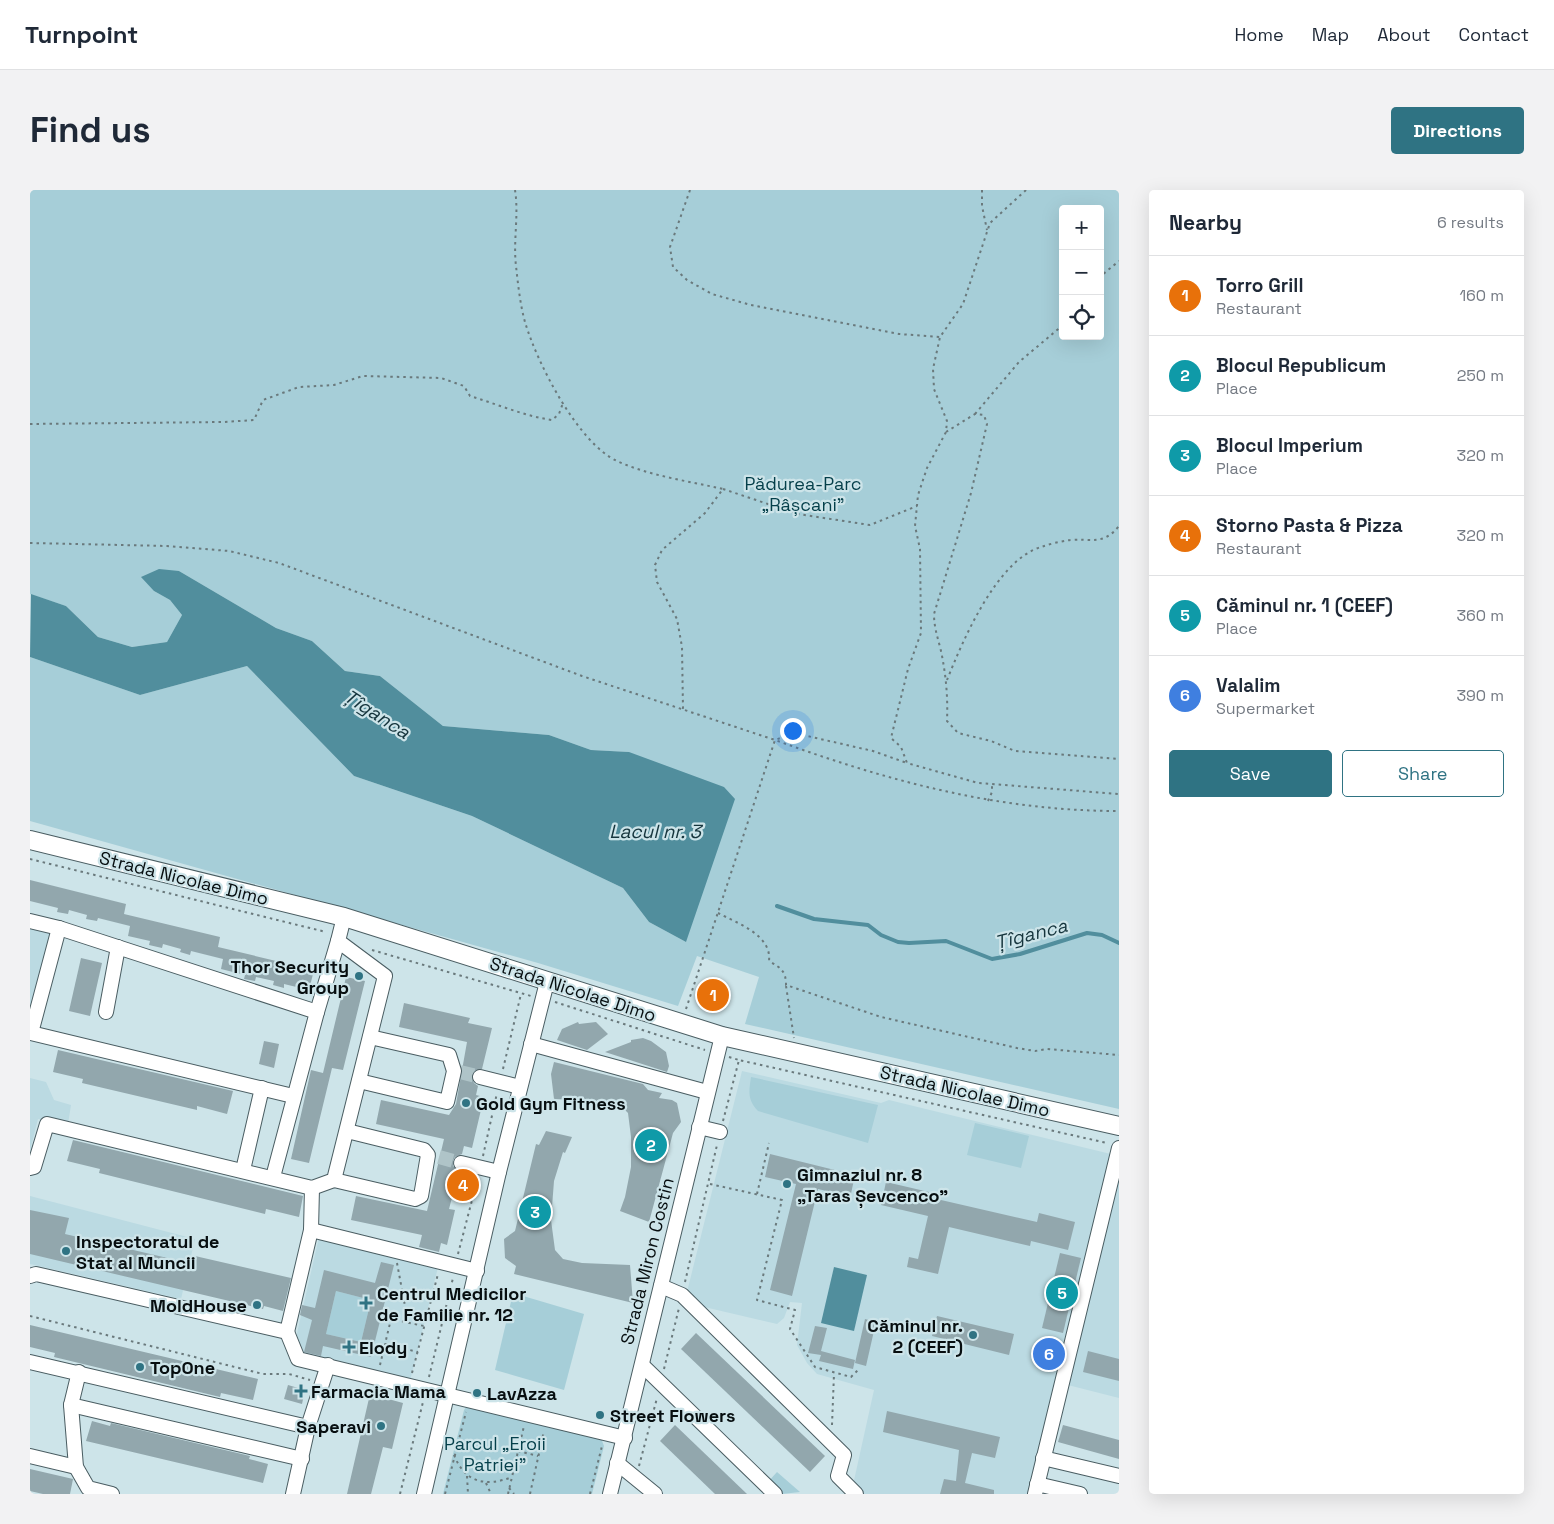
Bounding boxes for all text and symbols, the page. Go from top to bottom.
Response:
text: Turnpoint [25,19,138,50]
text: Home [1235,23,1284,46]
text: Map [1312,23,1349,46]
text: About [1377,23,1431,46]
text: Contact [1459,23,1529,46]
button: Directions [1391,107,1524,154]
text: Find us [30,108,151,152]
map controls [1059,205,1104,340]
button: + [1059,205,1104,250]
text: Nearby [1169,209,1242,236]
text: 6 results [1437,212,1504,233]
button: − [1059,250,1104,295]
text: Torro Grill [1216,273,1303,298]
text: 1 [1181,285,1189,306]
text: 160 m [1459,285,1504,306]
button: locate [1059,295,1104,340]
text: Restaurant [1216,298,1302,319]
text: Blocul Republicum [1216,353,1386,378]
text: 2 [1180,365,1190,386]
text: 250 m [1457,365,1504,386]
text: Place [1216,378,1258,399]
text: Blocul Imperium [1216,433,1363,458]
text: 3 [1180,445,1190,466]
text: 320 m [1457,445,1504,466]
text: Place [1216,458,1258,479]
park label: Pădurea-Parc „Râșcani” [744,472,862,516]
text: Storno Pasta & Pizza [1216,513,1403,538]
text: 4 [1180,525,1190,546]
text: 320 m [1457,525,1504,546]
text: Restaurant [1216,538,1302,559]
text: Căminul nr. 1 (CEEF) [1216,593,1393,618]
text: 5 [1180,605,1190,626]
text: 360 m [1456,605,1504,626]
text: Place [1216,618,1258,639]
text: Valalim [1216,673,1281,698]
water label: Țîganca [339,683,415,745]
text: 6 [1180,685,1190,706]
text: 390 m [1456,685,1504,706]
text: Supermarket [1216,698,1315,719]
your location [780,718,806,744]
button: Save [1169,750,1332,797]
button: Share [1342,750,1504,797]
water label: Lacul nr. 3 [609,819,703,844]
street label: Strada Nicolae Dimo [97,846,271,910]
water label: Țîganca [992,913,1070,955]
street label: Strada Nicolae Dimo [487,951,659,1027]
place label: Thor Security Group [230,955,349,999]
marker: Thor Security Group [353,970,365,982]
pin: 1 [697,976,729,1014]
street label: Strada Nicolae Dimo [878,1060,1052,1122]
place label: Gold Gym Fitness [476,1092,626,1115]
marker: Gold Gym Fitness [460,1097,472,1109]
pin: 2 [635,1126,667,1164]
place label: Gimnaziul nr. 8 „Taras Șevcenco” [797,1163,948,1209]
pin: 4 [447,1166,479,1204]
street label: Strada Miron Costin [615,1175,679,1347]
marker: Gimnaziul nr. 8 „Taras Șevcenco” [781,1178,793,1190]
pin: 3 [519,1193,551,1231]
place label: Inspectoratul de Stat al Muncii [76,1230,220,1274]
marker: Inspectoratul de Stat al Muncii [60,1245,72,1257]
pin: 5 [1046,1274,1078,1312]
place label: Centrul Medicilor de Familie nr. 12 [377,1282,526,1326]
place label: MoldHouse [150,1294,247,1317]
marker: Centrul Medicilor de Familie nr. 12 [359,1296,373,1310]
marker: MoldHouse [251,1299,263,1311]
place label: Căminul nr. 2 (CEEF) [867,1314,963,1358]
marker: Căminul nr. 2 (CEEF) [967,1329,979,1341]
pin: 6 [1033,1335,1065,1373]
place label: Elody [359,1336,407,1359]
marker: Elody [343,1341,355,1353]
place label: TopOne [150,1356,215,1379]
marker: TopOne [134,1361,146,1373]
place label: Farmacia Mama [311,1380,447,1403]
place label: LavAzza [487,1382,558,1405]
marker: Farmacia Mama [295,1385,307,1397]
marker: LavAzza [471,1387,483,1399]
place label: Street Flowers [610,1404,735,1427]
marker: Street Flowers [594,1409,606,1421]
place label: Saperavi [296,1415,371,1438]
marker: Saperavi [375,1420,387,1432]
park label: Parcul „Eroii Patriei” [444,1432,546,1476]

